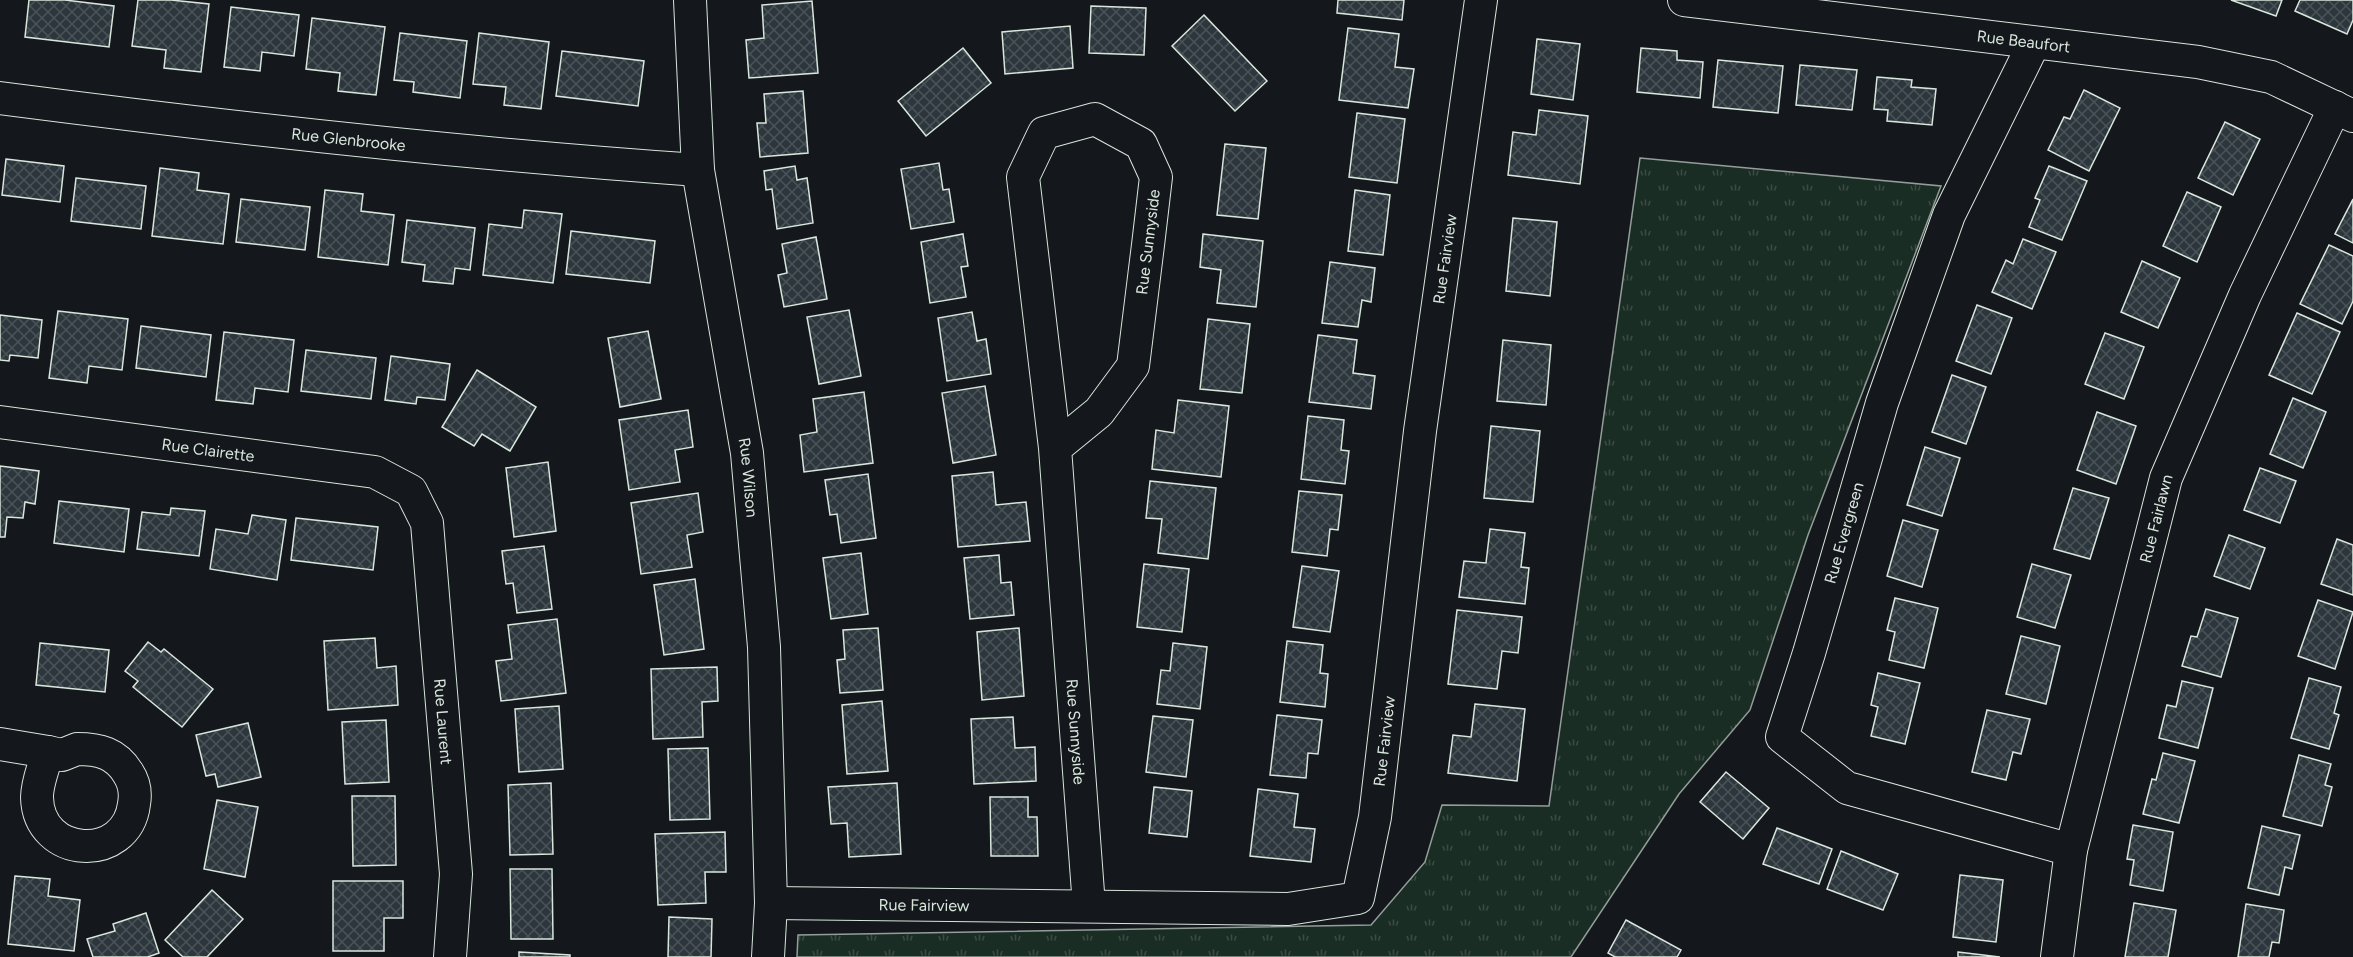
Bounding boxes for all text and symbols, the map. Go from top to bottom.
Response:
street label: Rue Beaufort [1976,26,2071,56]
street label: Rue Glenbrooke [290,124,407,155]
street label: Rue Sunnyside [1132,188,1164,296]
street label: Rue Fairview [1429,212,1460,305]
street label: Rue Clairette [160,434,256,465]
street label: Rue Wilson [735,436,762,518]
street label: Rue Fairlawn [2135,472,2176,565]
street label: Rue Evergreen [1820,480,1868,586]
street label: Rue Laurent [430,678,456,765]
street label: Rue Sunnyside [1063,678,1089,785]
street label: Rue Fairview [1369,695,1399,787]
street label: Rue Fairview [879,895,970,915]

